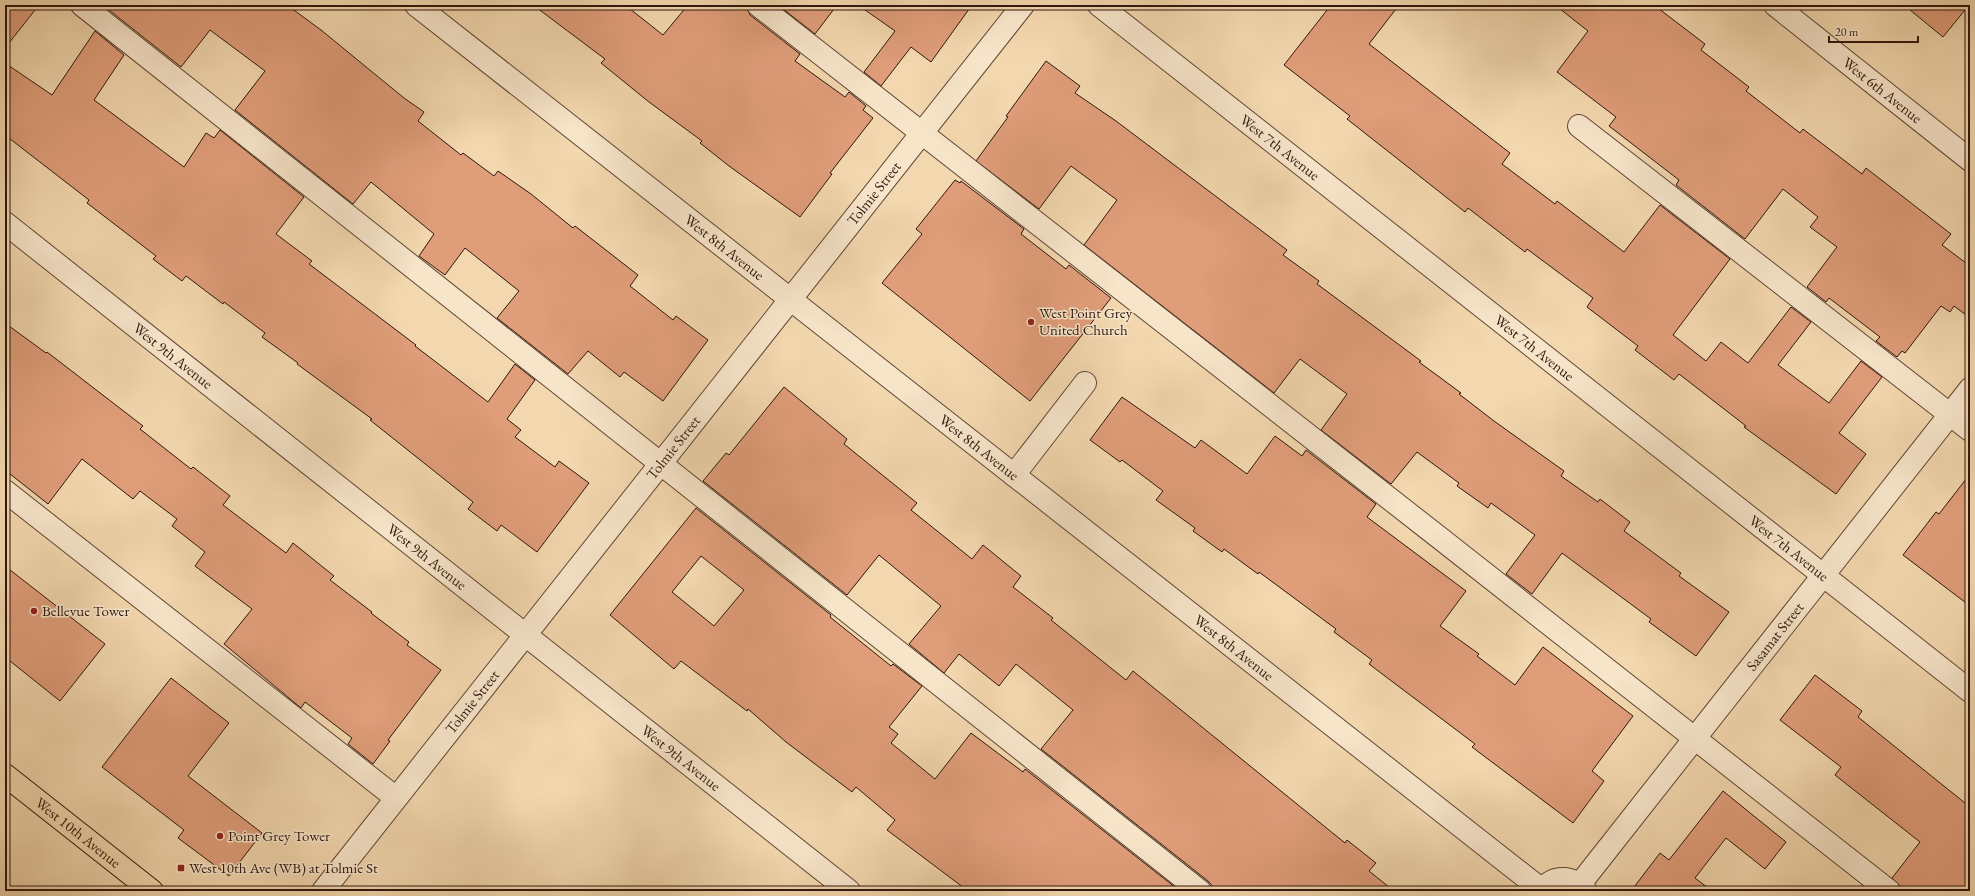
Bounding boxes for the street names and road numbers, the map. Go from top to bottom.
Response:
street label: West 6th Avenue [1839,52,1926,127]
street label: West 7th Avenue [1236,110,1324,184]
street label: Tolmie Street [843,157,905,229]
street label: West 8th Avenue [681,210,768,284]
street label: West 7th Avenue [1491,310,1578,385]
street label: West 9th Avenue [129,318,217,393]
street label: West 8th Avenue [935,410,1023,484]
street label: Tolmie Street [642,411,704,483]
street label: West 7th Avenue [1745,511,1833,585]
street label: West 9th Avenue [383,519,471,594]
street label: Sasamat Street [1742,598,1808,674]
street label: West 8th Avenue [1190,610,1278,685]
street label: Tolmie Street [441,665,503,738]
street label: West 9th Avenue [638,720,725,795]
street label: West 10th Avenue [32,793,125,872]

